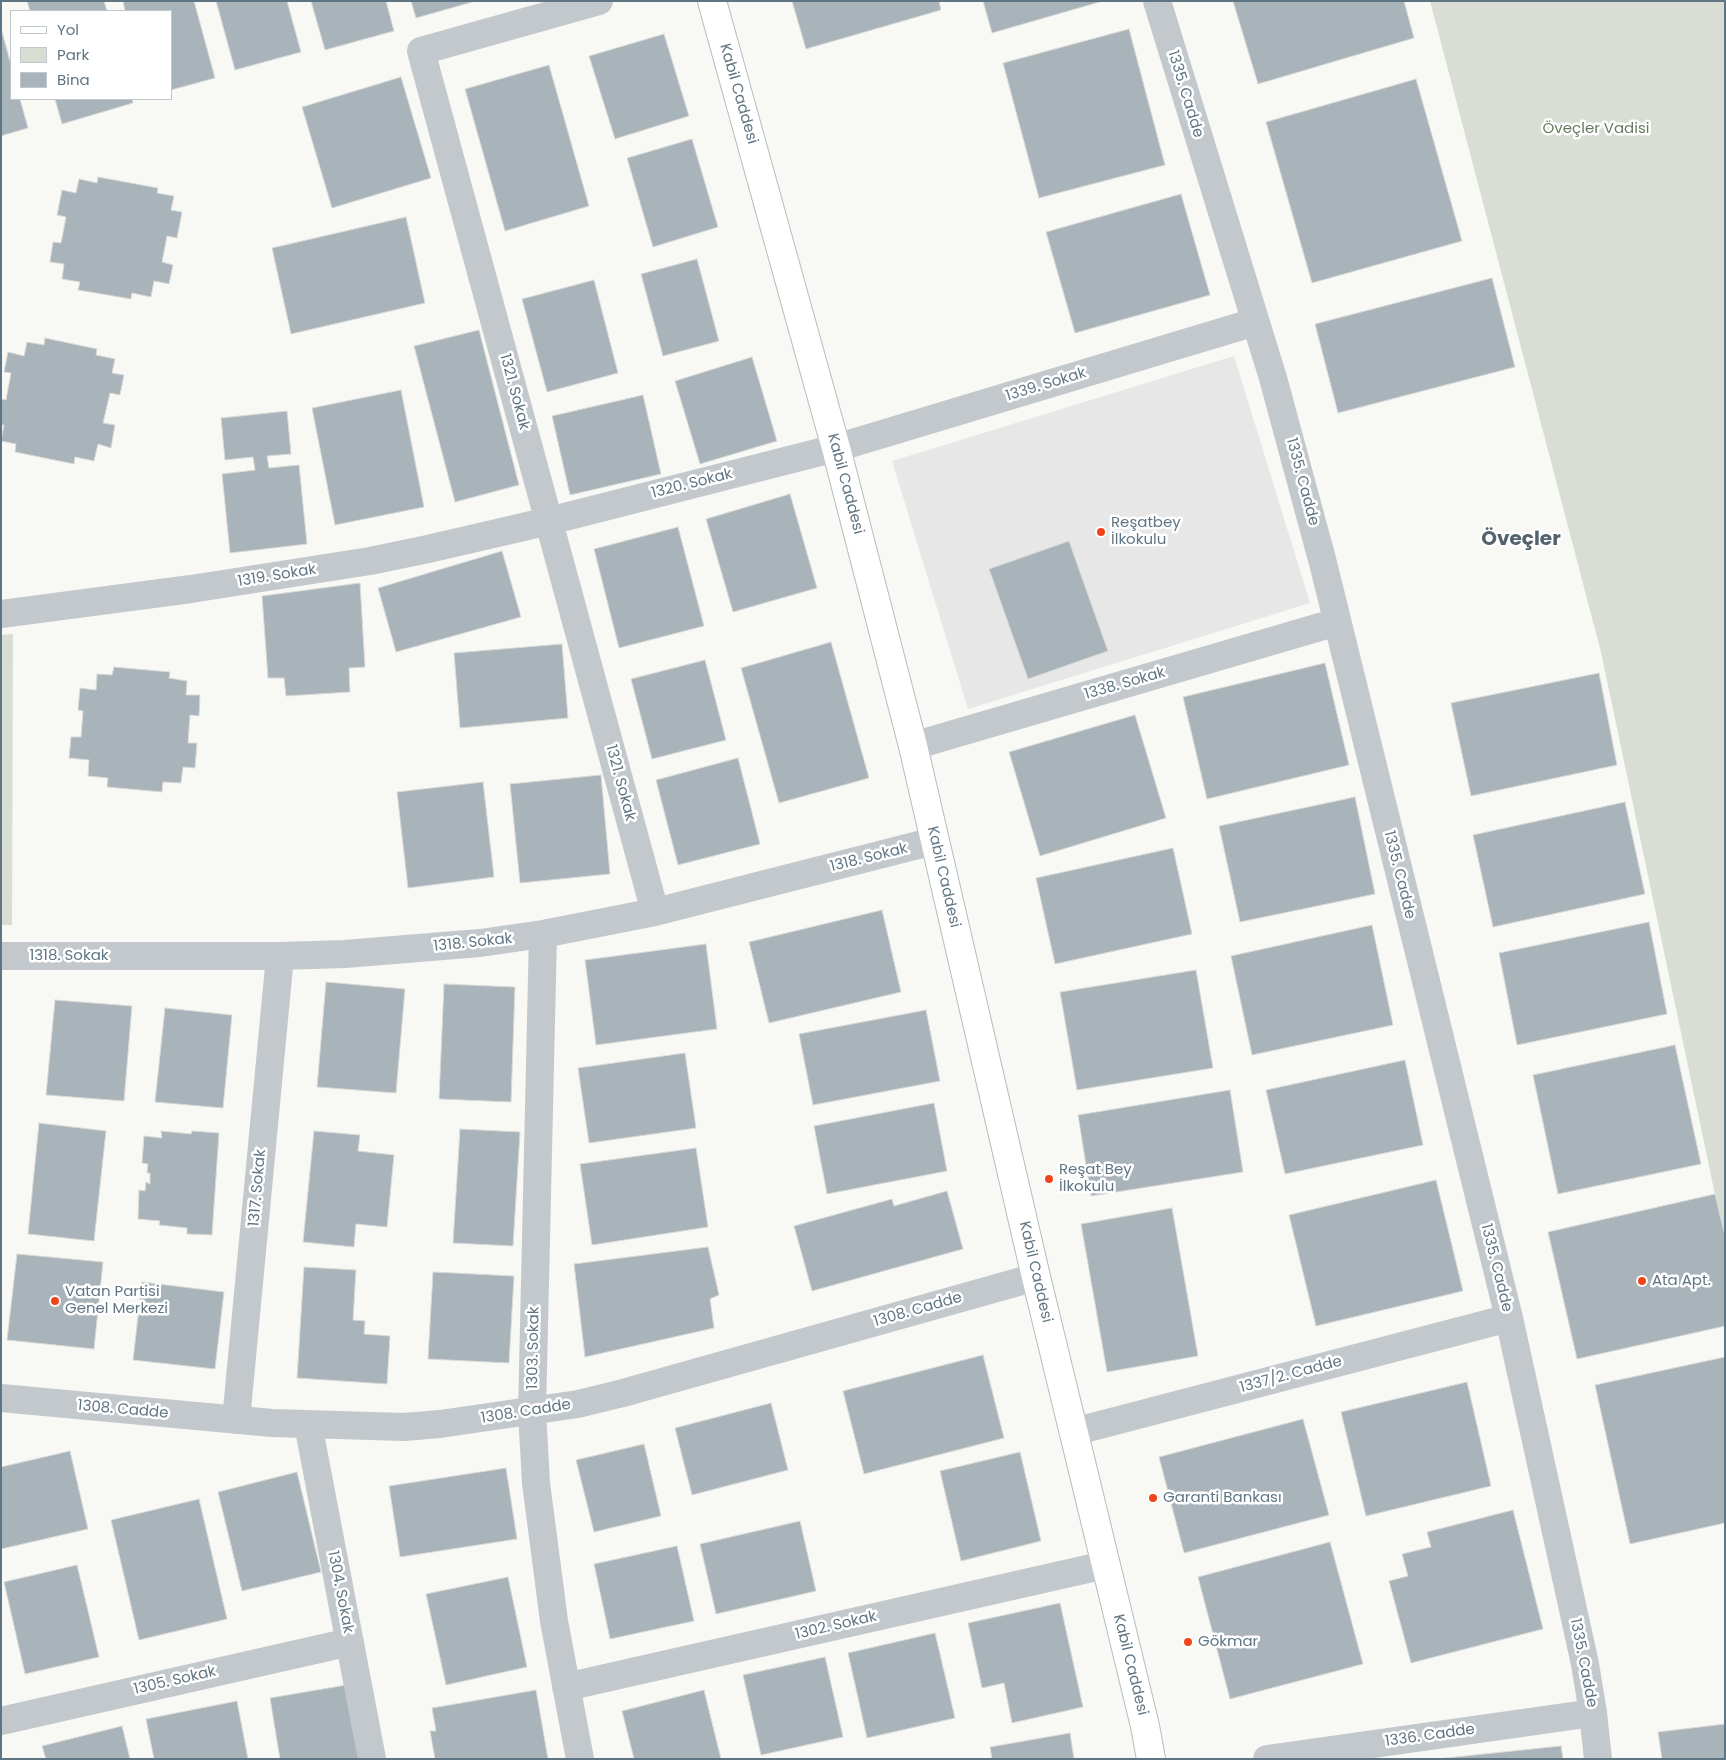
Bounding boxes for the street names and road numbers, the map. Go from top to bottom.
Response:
street label: Kabil Caddesi [715,42,761,146]
street label: 1335. Cadde [1163,48,1207,140]
street label: 1321. Sokak [495,352,533,432]
street label: 1339. Sokak [1004,364,1088,406]
street label: Kabil Caddesi [823,432,867,536]
street label: 1335. Cadde [1282,436,1322,528]
street label: 1320. Sokak [650,465,734,503]
street label: 1319. Sokak [237,561,317,591]
street label: 1338. Sokak [1083,664,1167,704]
street label: 1321. Sokak [601,743,639,823]
street label: Kabil Caddesi [923,825,963,929]
street label: 1335. Cadde [1379,829,1419,921]
street label: 1318. Sokak [828,840,910,876]
street label: 1318. Sokak [433,930,513,956]
street label: 1318. Sokak [29,947,109,965]
street label: 1317. Sokak [246,1148,270,1228]
street label: Kabil Caddesi [1015,1220,1055,1324]
street label: 1335. Cadde [1476,1222,1516,1314]
street label: 1308. Cadde [872,1289,964,1331]
street label: 1303. Sokak [524,1306,544,1390]
street label: 1337/2. Cadde [1238,1353,1344,1397]
street label: 1308. Cadde [480,1396,572,1428]
street label: 1308. Cadde [77,1397,169,1423]
street label: 1304. Sokak [323,1549,357,1635]
street label: 1302. Sokak [794,1608,878,1644]
street label: Kabil Caddesi [1109,1613,1151,1717]
street label: 1335. Cadde [1566,1617,1600,1709]
street label: 1305. Sokak [132,1663,218,1699]
street label: 1336. Cadde [1384,1721,1476,1751]

